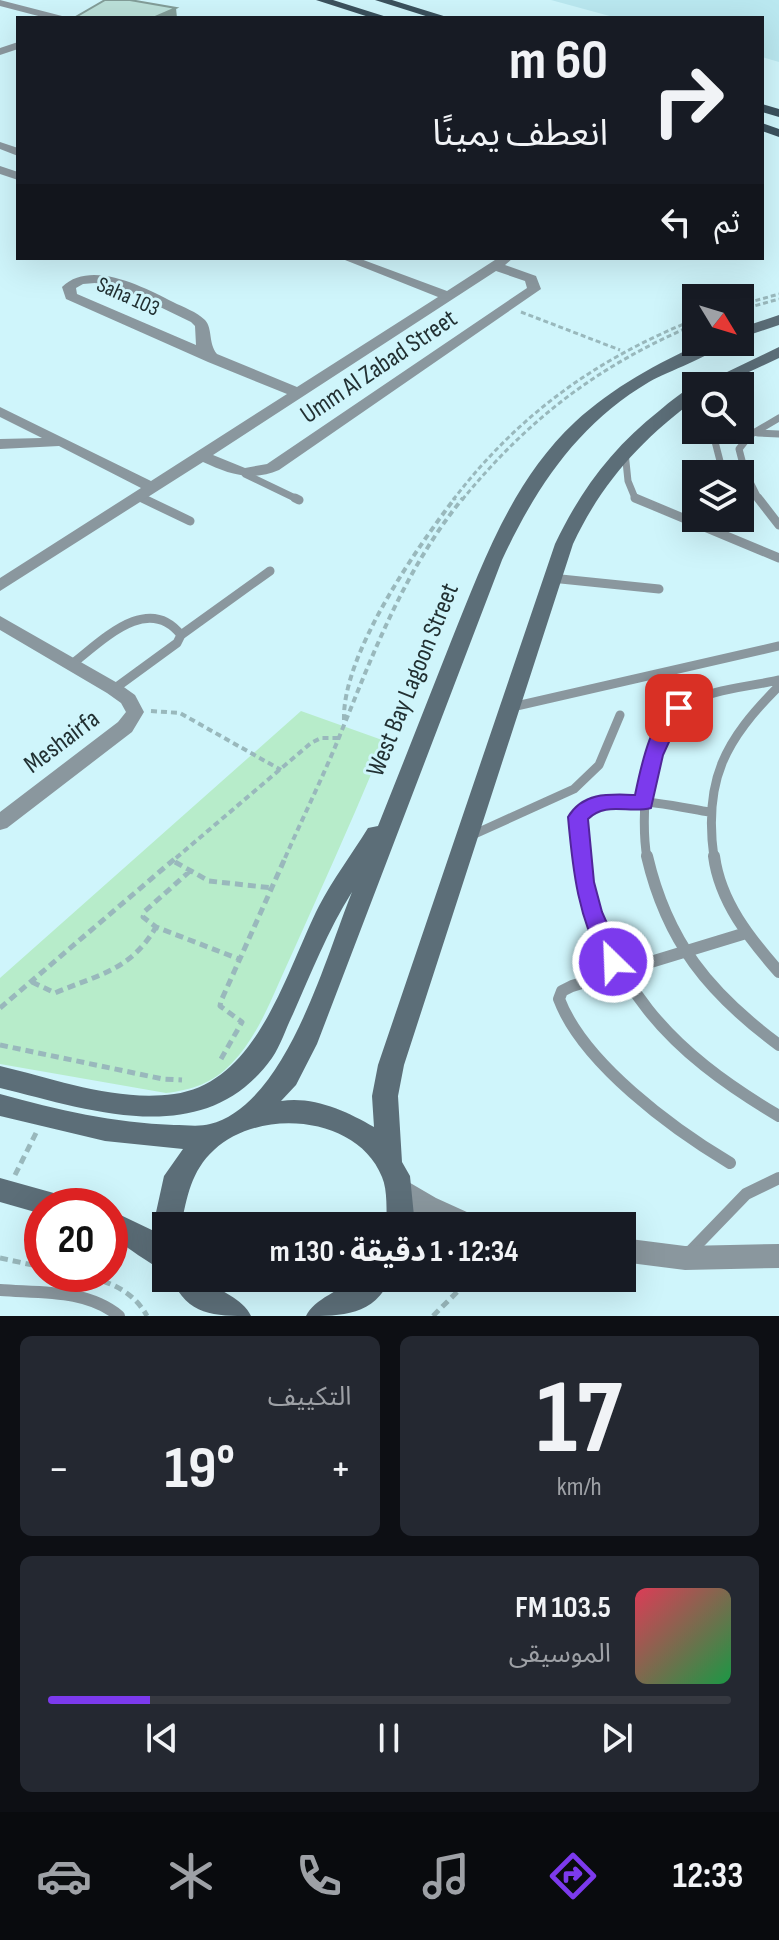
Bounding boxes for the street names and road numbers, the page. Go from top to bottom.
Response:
street label: Saha 103 [92,271,164,323]
street label: Umm Al Zabad Street [295,303,463,431]
street label: West Bay Lagoon Street [360,579,466,781]
street label: Meshairfa [18,704,106,780]

